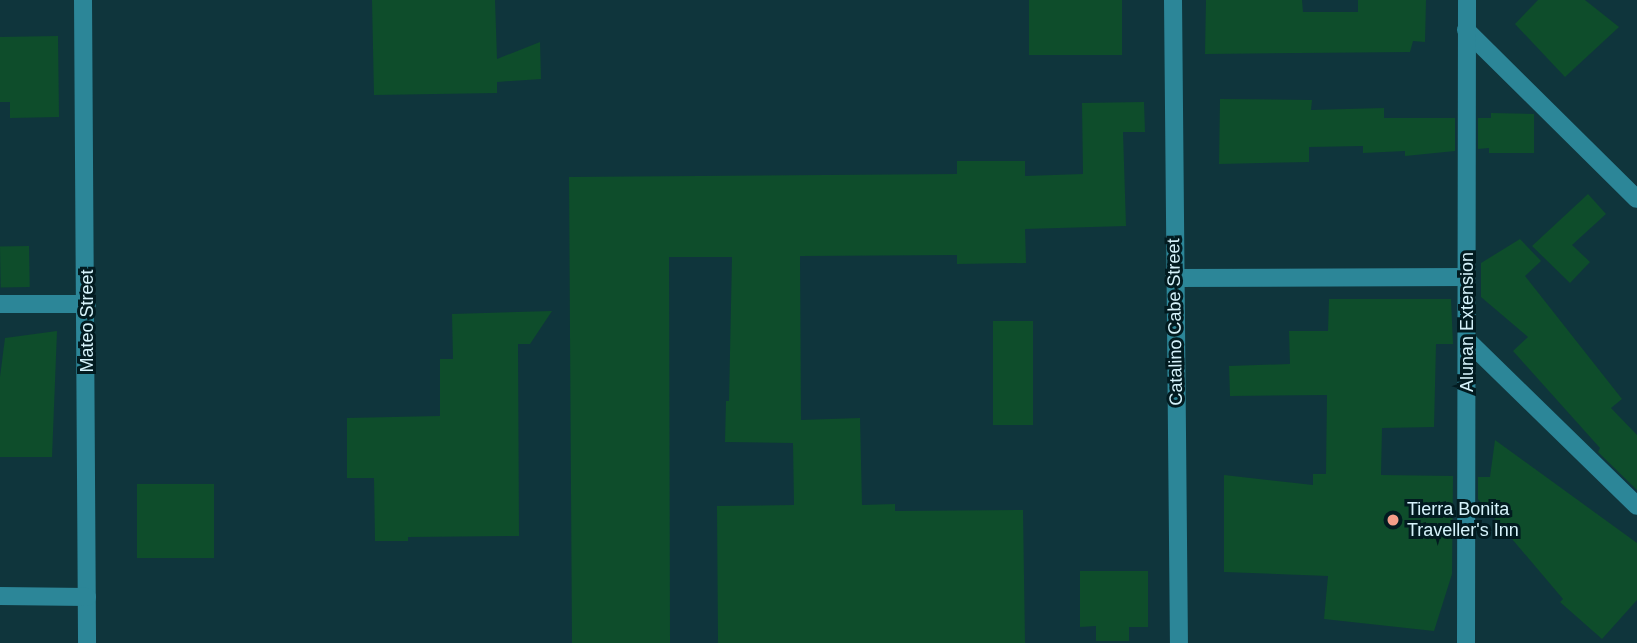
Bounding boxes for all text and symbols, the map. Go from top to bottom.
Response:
street label: Catalino Cabe Street [1163,238,1187,406]
street label: Alunan Extension [1456,252,1478,392]
street label: Mateo Street [76,269,98,373]
place label: Tierra Bonita Traveller's Inn [1407,499,1519,542]
marker: Tierra Bonita Traveller's Inn [1385,512,1401,528]

